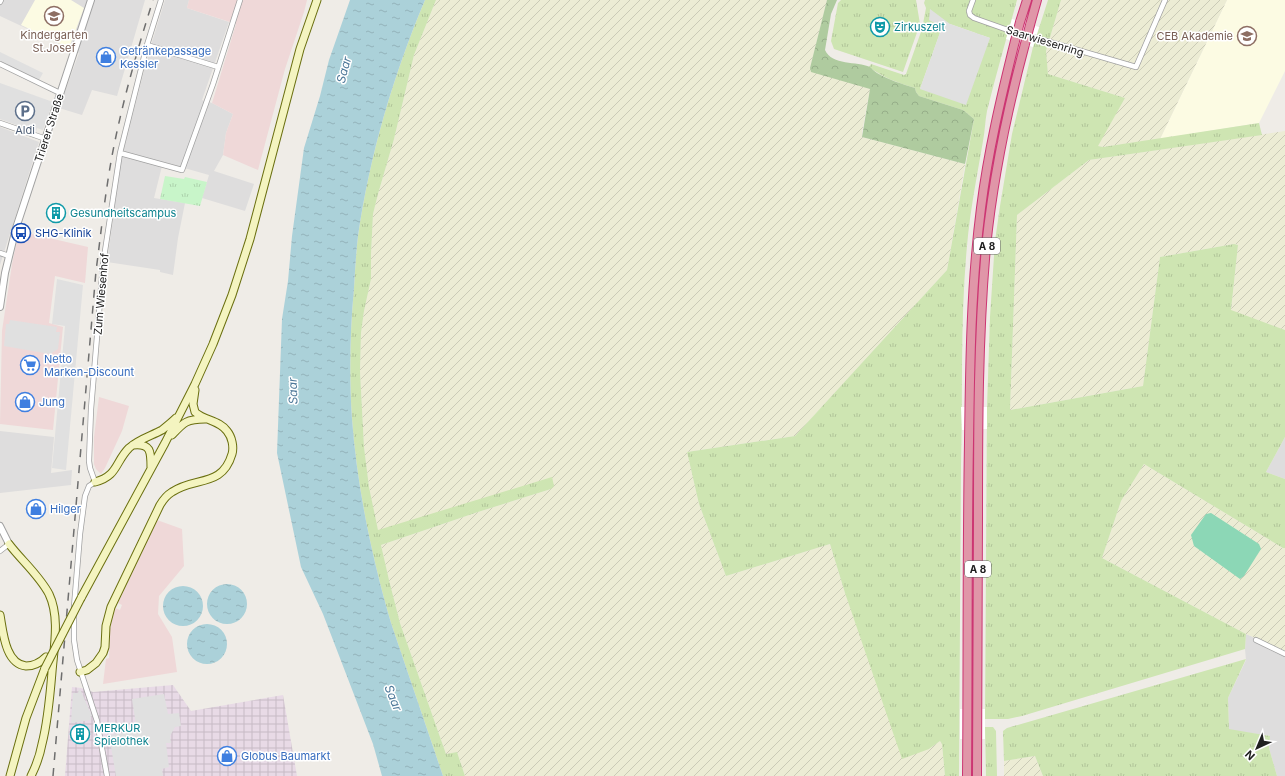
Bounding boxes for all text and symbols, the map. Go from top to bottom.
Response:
school or university icon: Kindergarten St.Josef [43,5,65,27]
theatre icon: Zirkuszelt [869,16,891,38]
place label: Zirkuszelt [894,20,945,34]
street label: Saarwiesenring [1004,23,1086,59]
school or university icon: CEB Akademie [1236,25,1258,47]
place label: Kindergarten St.Josef [20,28,88,55]
place label: CEB Akademie [1156,29,1233,43]
place label: Getränkepassage Kessler [120,44,211,71]
shop icon: Getränkepassage Kessler [95,46,117,68]
water label: Saar [333,54,354,85]
street label: Trierer Straße [31,92,67,164]
parking icon: Aldi [14,100,36,122]
place label: Aldi [15,123,35,137]
building icon: Gesundheitscampus [45,202,67,224]
place label: Gesundheitscampus [70,206,176,220]
bus stop icon: SHG-Klinik [10,222,32,244]
place label: SHG-Klinik [35,226,91,240]
road number: A 8 [974,238,1000,254]
street label: Zum Wiesenhof [90,253,112,335]
place label: Netto Marken-Discount [44,352,134,379]
supermarket icon: Netto Marken-Discount [19,354,41,376]
water label: Saar [285,377,300,405]
shop icon: Jung [14,391,36,413]
place label: Jung [39,395,65,409]
shop icon: Hilger [25,498,47,520]
place label: Hilger [50,502,81,516]
road number: A 8 [965,561,991,577]
water label: Saar [381,683,406,714]
place label: MERKUR Spielothek [94,721,149,748]
building icon: MERKUR Spielothek [69,723,91,745]
north arrow [1237,728,1277,768]
shop icon: Globus Baumarkt [216,745,238,767]
text: N [1242,747,1258,763]
place label: Globus Baumarkt [241,749,331,763]

